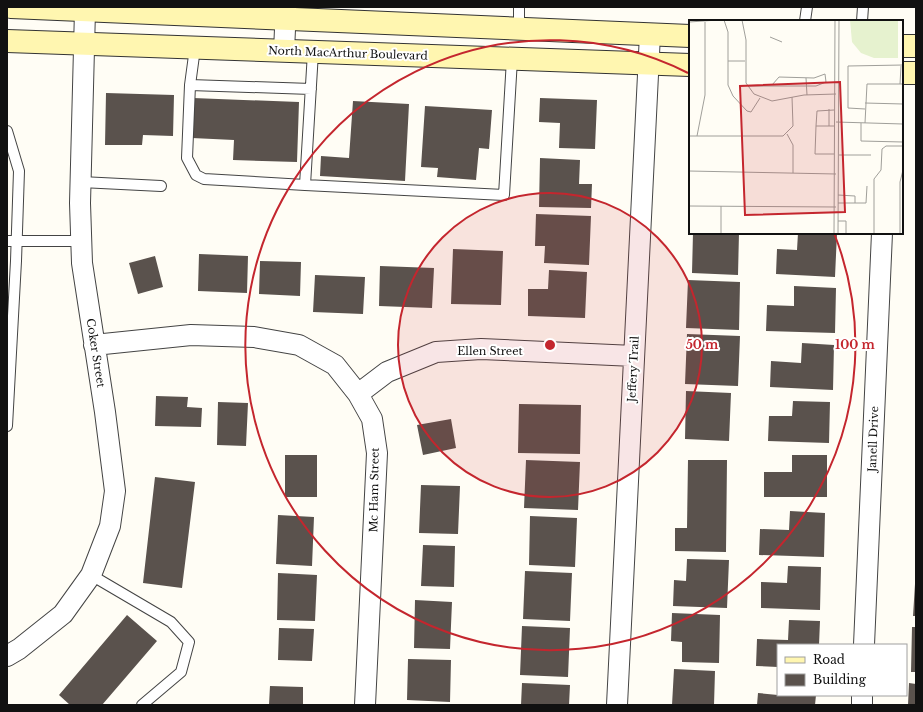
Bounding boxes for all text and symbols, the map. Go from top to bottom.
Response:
inset map [689,20,903,234]
street label: North MacArthur Boulevard [268,43,429,63]
street label: Coker Street [84,317,109,389]
street label: Jeffery Trail [624,335,642,404]
text: 50 m [686,337,719,352]
text: 100 m [835,337,876,352]
centre of rings [543,338,557,352]
street label: Ellen Street [457,344,523,358]
street label: Janell Drive [865,406,881,474]
street label: Mc Ham Street [366,447,382,533]
legend [777,644,907,696]
text: Road [813,652,845,667]
text: Building [813,672,867,687]

